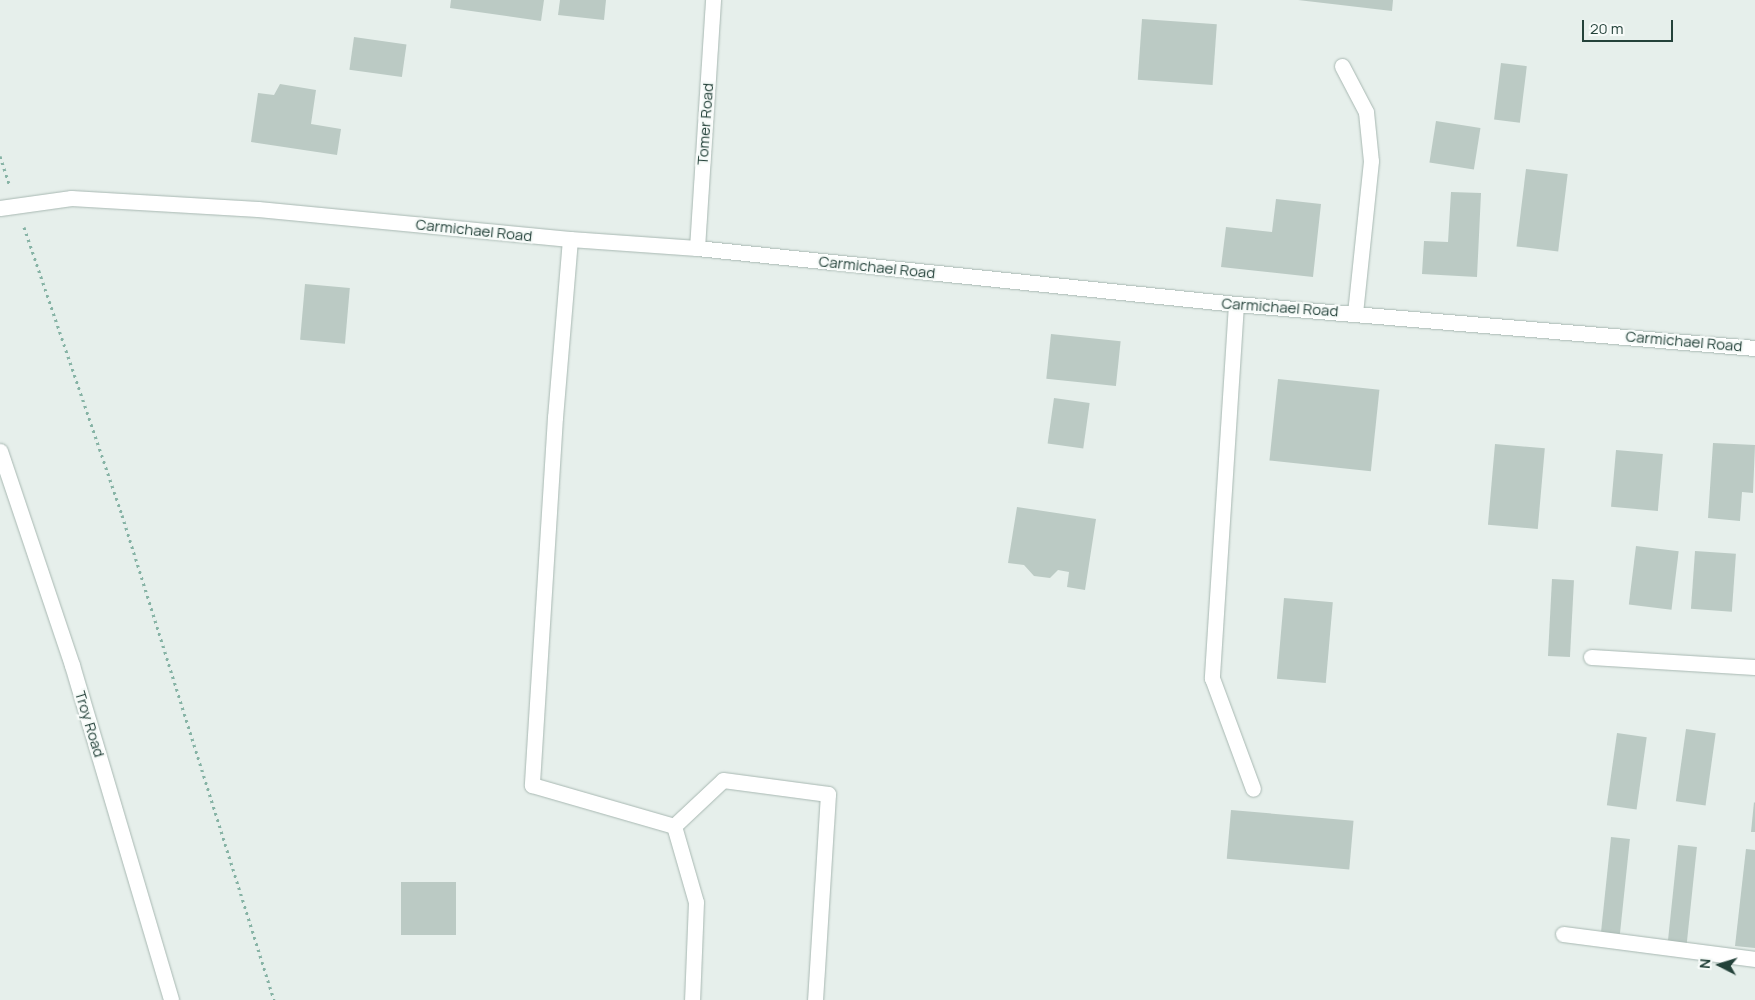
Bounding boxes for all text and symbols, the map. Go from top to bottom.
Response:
scale bar [1585,10,1676,42]
text: 20 m [1590,18,1623,39]
street label: Tomer Road [693,82,717,166]
street label: Carmichael Road [415,215,533,245]
street label: Carmichael Road [818,252,936,282]
street label: Carmichael Road [1221,294,1339,320]
street label: Carmichael Road [1625,327,1743,355]
street label: Troy Road [71,689,109,759]
north arrow [1695,940,1745,990]
text: N [1695,958,1714,969]

